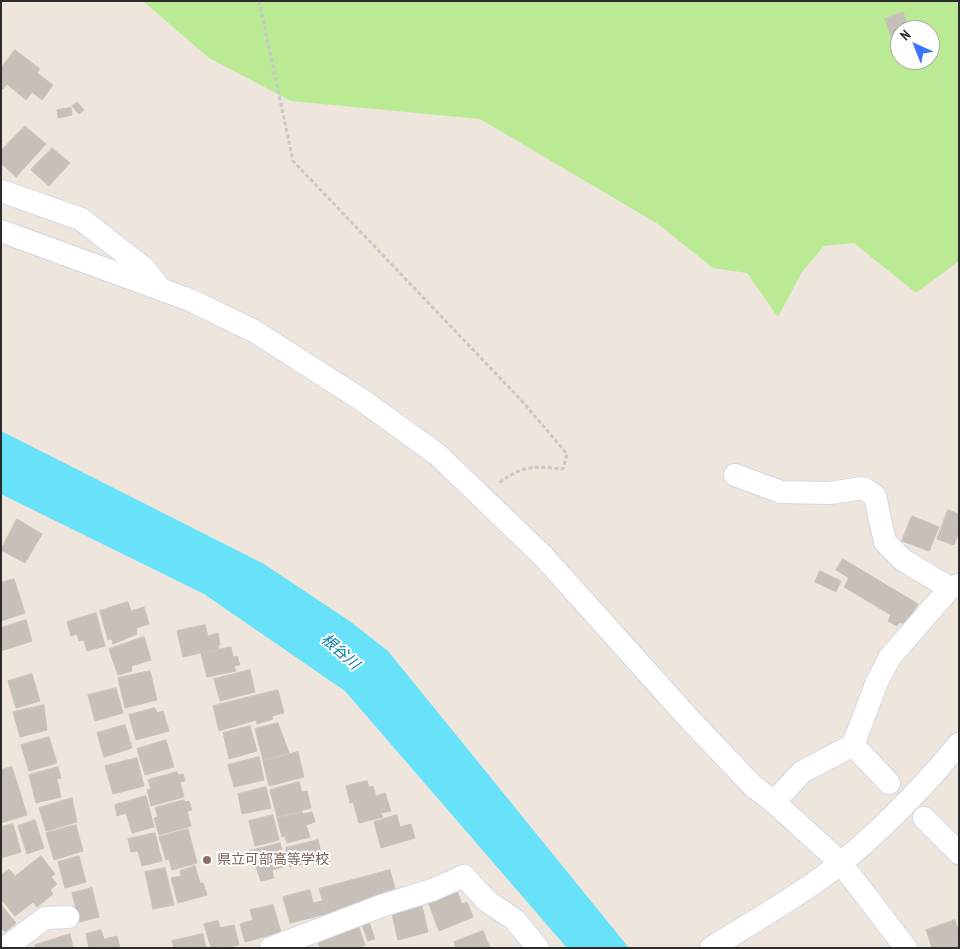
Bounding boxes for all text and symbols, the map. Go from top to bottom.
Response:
north arrow [890,20,940,70]
text: N [896,26,914,44]
water label: 根谷川 [317,630,363,674]
place label: 県立可部高等学校 [217,852,329,868]
marker: 県立可部高等学校 [201,854,213,866]

